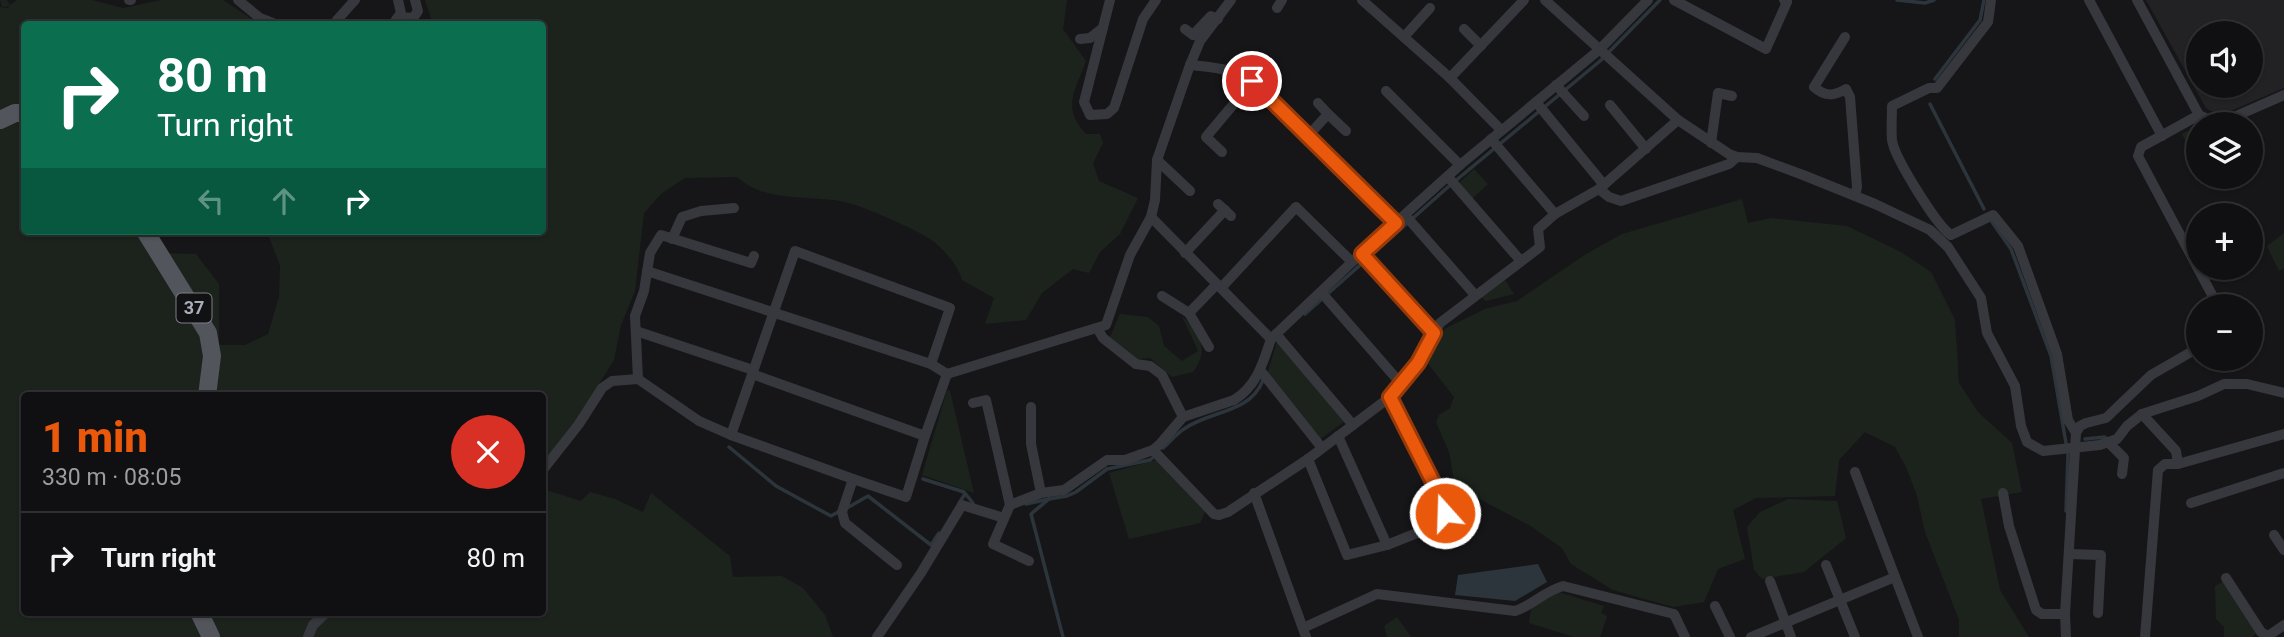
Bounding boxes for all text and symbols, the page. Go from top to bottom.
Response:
map controls [2186,21,2263,371]
button: sound [2186,21,2263,98]
text: 80 m [157,47,268,104]
icon: right [42,49,133,140]
pin [1222,51,1282,111]
icon: arrive [1233,62,1271,100]
text: Turn right [157,106,293,144]
button: layers [2186,112,2263,189]
icon: left [192,182,230,220]
icon: ahead [265,182,303,220]
icon: right [338,182,376,220]
button: + [2186,203,2263,280]
road number: 37 [176,294,212,322]
button: − [2186,294,2263,371]
text: 1 min [42,413,148,462]
button: close [451,415,525,489]
text: 330 m · 08:05 [42,464,181,491]
position arrow [1408,476,1482,550]
icon: right [42,539,80,577]
text: Turn right [101,543,216,573]
text: 80 m [467,543,525,573]

